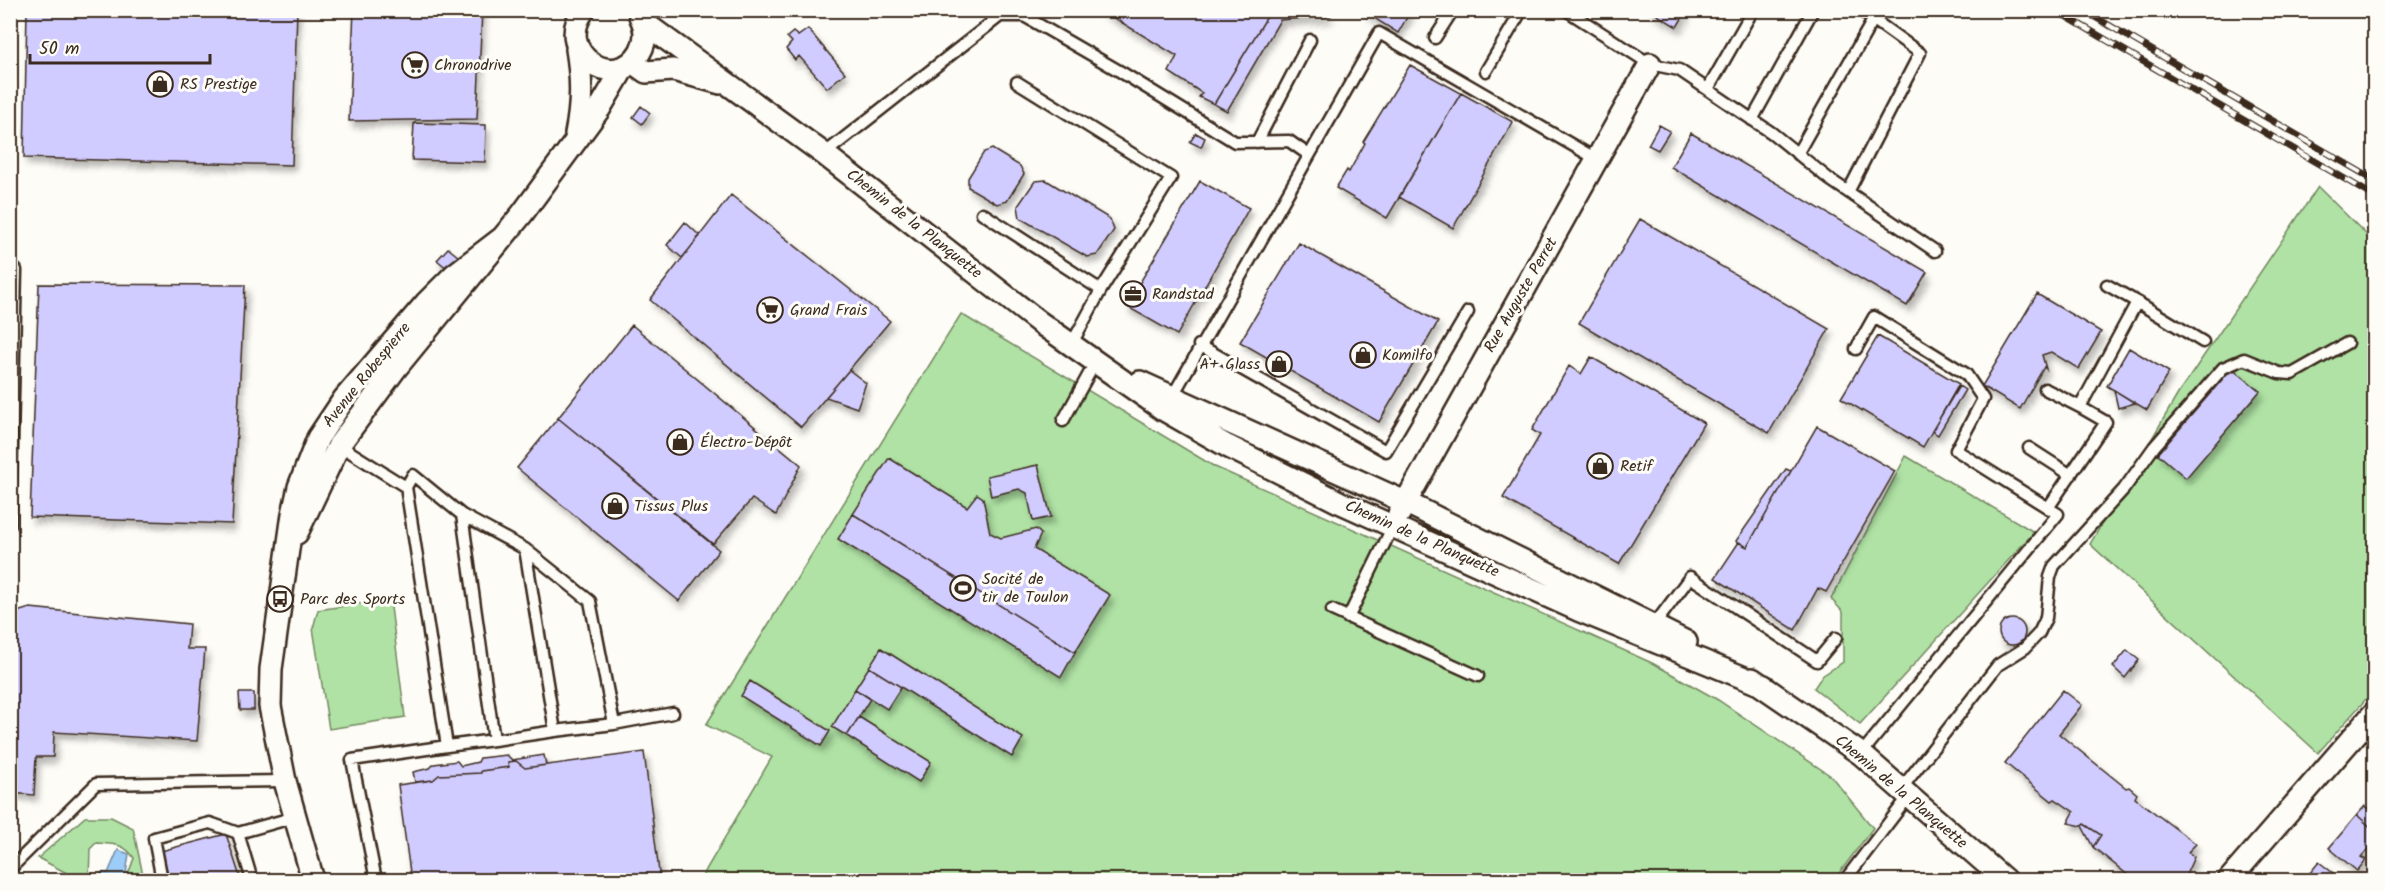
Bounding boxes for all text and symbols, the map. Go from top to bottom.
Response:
scale bar [30,27,210,65]
text: 50 m [39,35,79,64]
supermarket icon: Chronodrive [400,50,430,80]
place label: Chronodrive [434,53,512,78]
shop icon: RS Prestige [145,69,175,99]
place label: RS Prestige [180,72,257,97]
street label: Chemin de la Planquette [841,163,987,285]
street label: Rue Auguste Perret [1478,232,1565,357]
office icon: Randstad [1118,279,1148,309]
place label: Randstad [1152,282,1215,307]
supermarket icon: Grand Frais [755,295,785,325]
place label: Grand Frais [790,298,867,323]
street label: Avenue Robespierre [317,317,417,433]
shop icon: Komilfo [1348,340,1378,370]
place label: Komilfo [1382,343,1432,368]
shop icon: A+ Glass [1264,349,1294,379]
place label: A+ Glass [1199,352,1260,377]
shop icon: Électro-Dépôt [665,427,695,457]
place label: Électro-Dépôt [700,430,793,455]
shop icon: Retif [1585,451,1615,481]
place label: Retif [1620,454,1655,479]
shop icon: Tissus Plus [600,491,630,521]
place label: Tissus Plus [634,494,708,519]
street label: Chemin de la Planquette [1341,494,1503,584]
place label: Socité de tir de Toulon [982,567,1069,610]
sports icon: Socité de tir de Toulon [948,573,978,603]
bus stop icon: Parc des Sports [265,584,295,614]
place label: Parc des Sports [300,587,405,612]
street label: Chemin de la Planquette [1829,729,1973,855]

